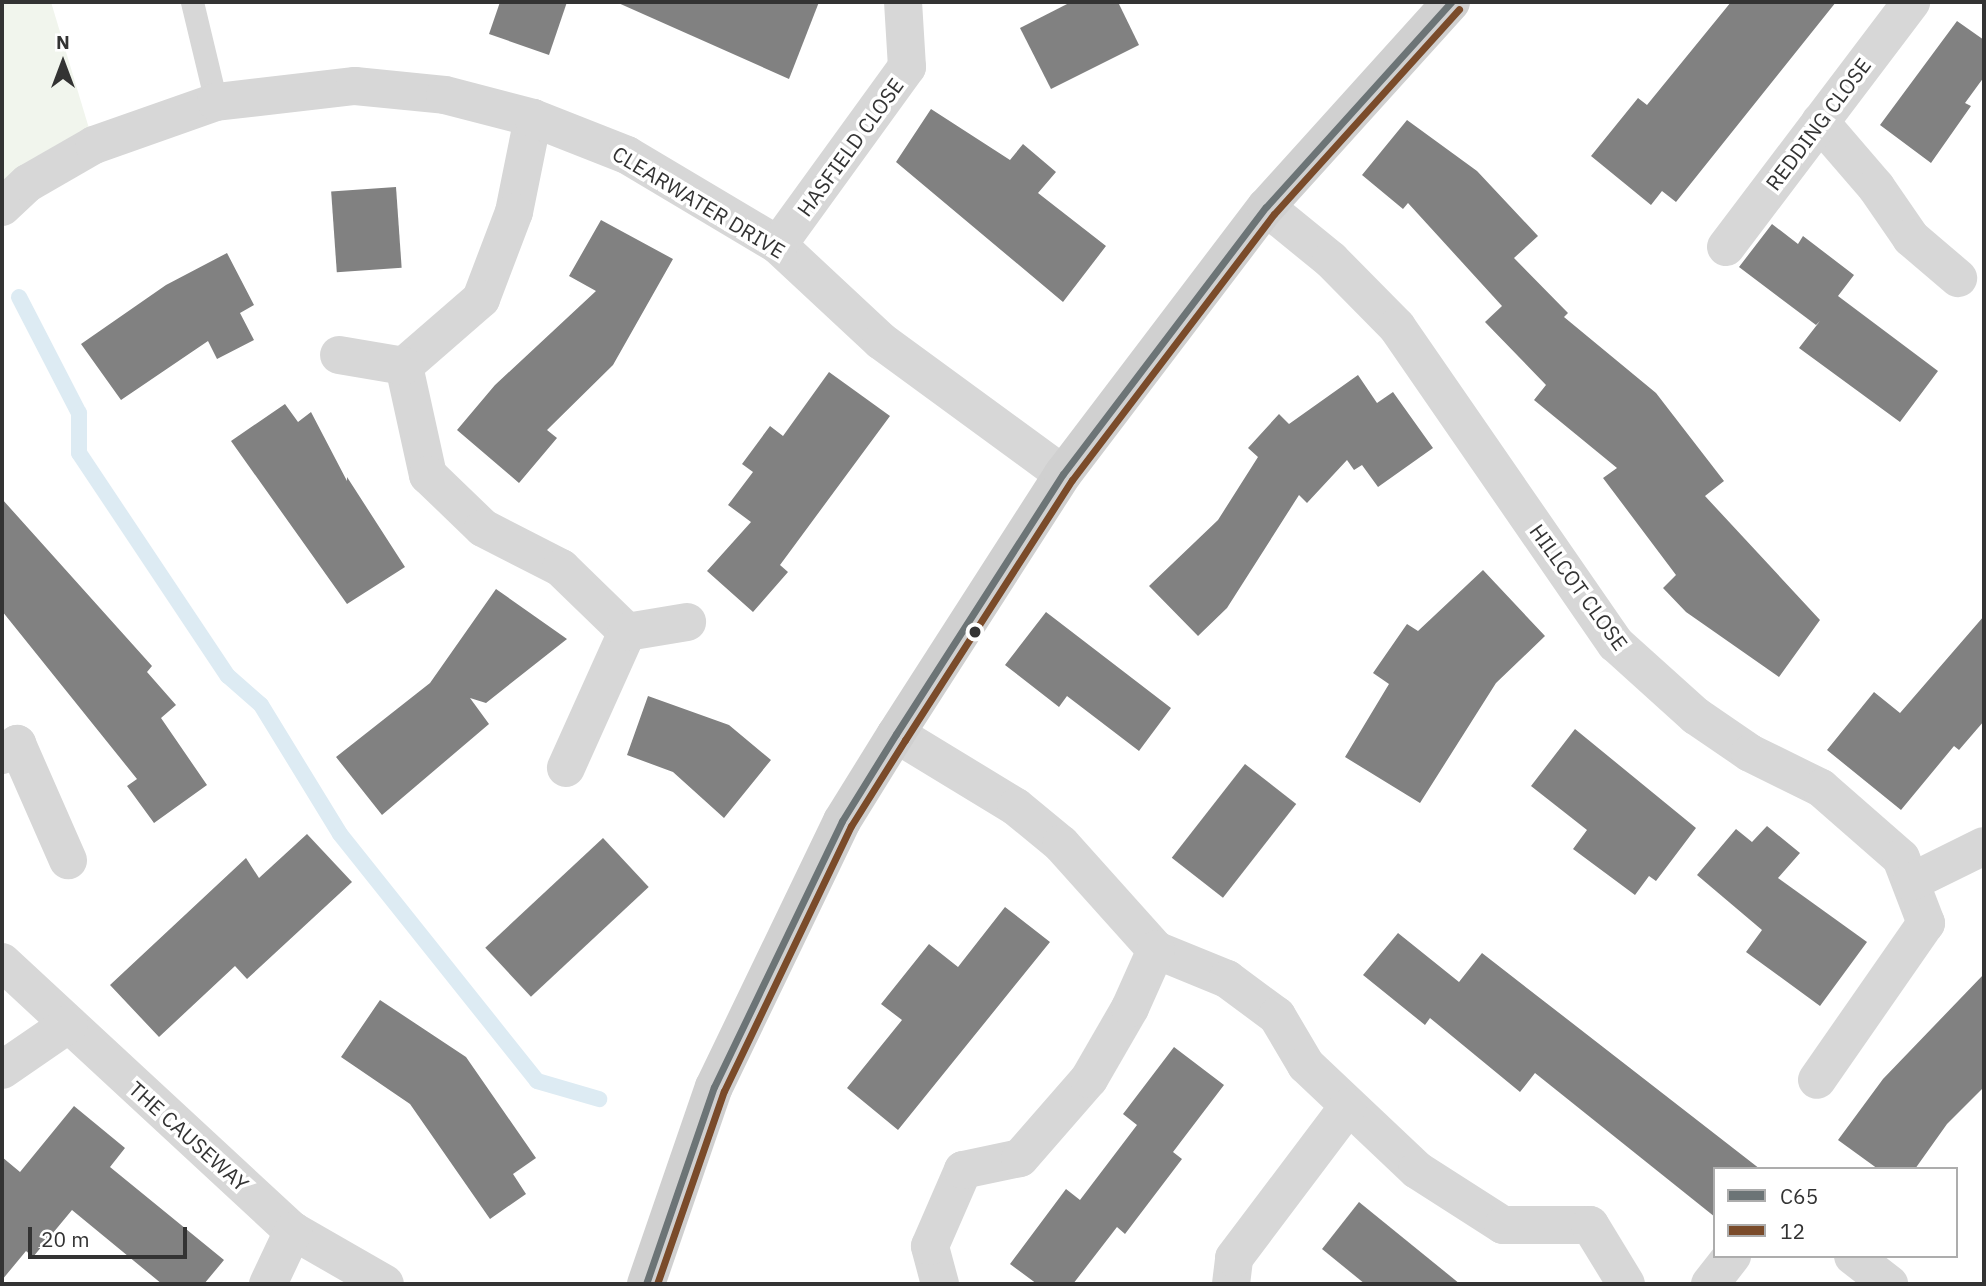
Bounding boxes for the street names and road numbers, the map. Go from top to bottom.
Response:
street label: REDDING CLOSE [1760,53,1876,195]
street label: HASFIELD CLOSE [791,73,909,221]
street label: CLEARWATER DRIVE [608,141,790,263]
street label: HILLCOT CLOSE [1525,519,1633,655]
street label: THE CAUSEWAY [124,1076,254,1196]

